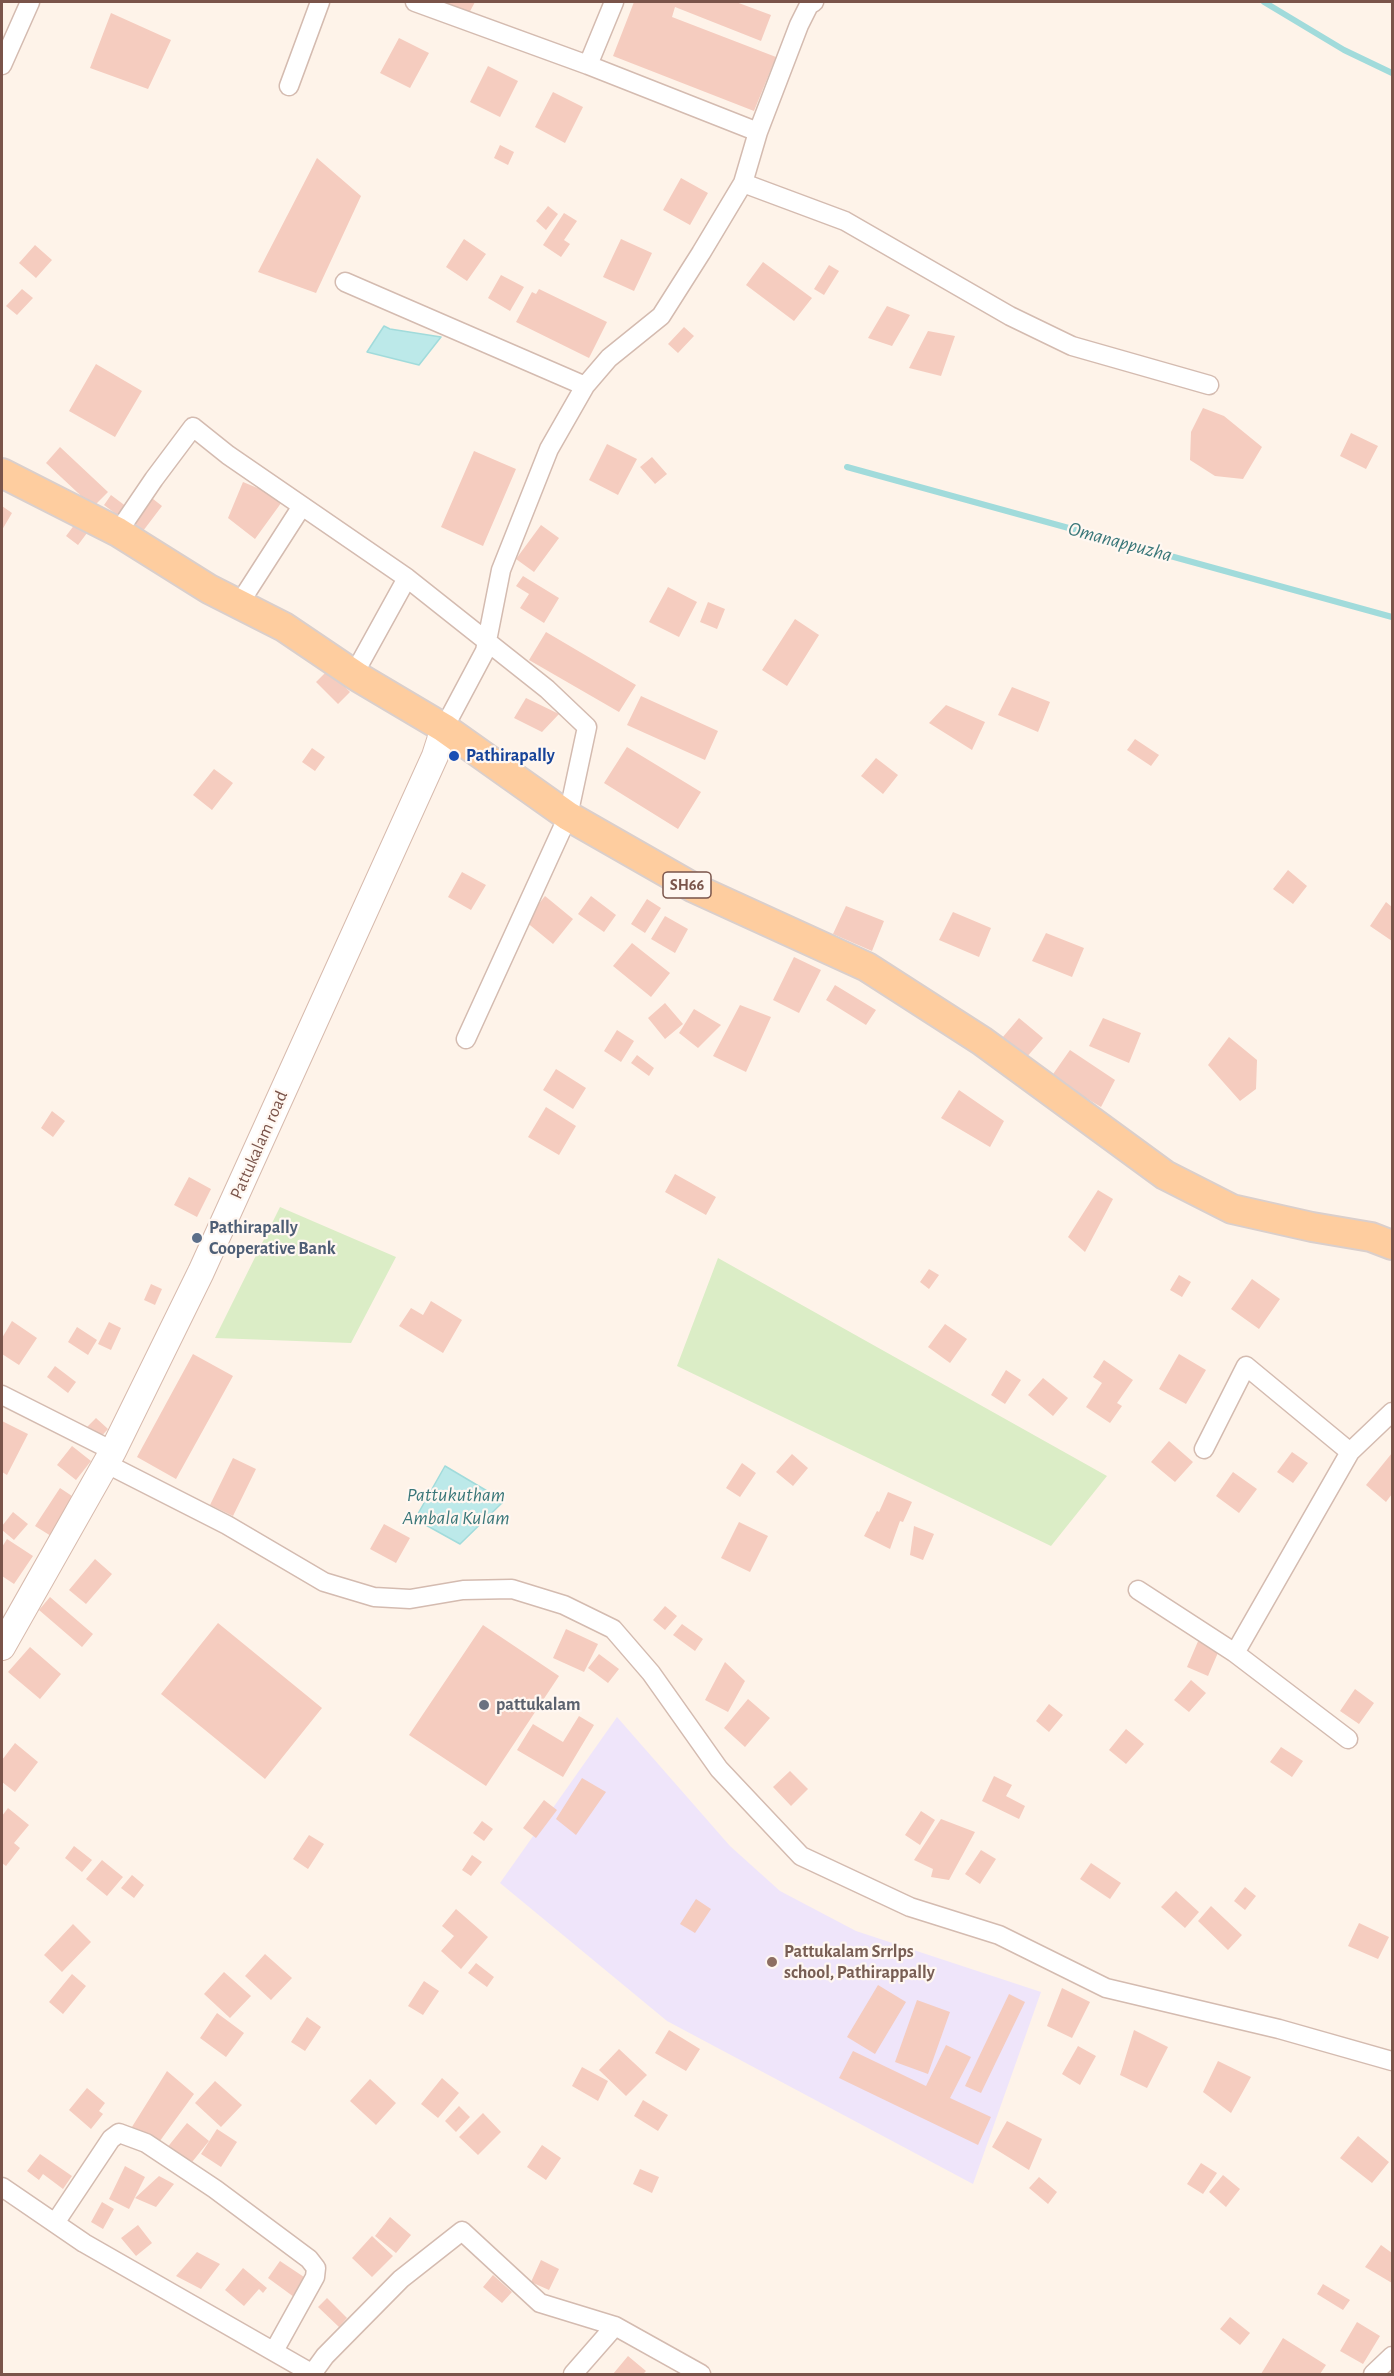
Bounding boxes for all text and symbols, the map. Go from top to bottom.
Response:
water label: Omanappuzha [1065,517,1175,567]
place label: Pathirapally [466,745,555,767]
marker: Pathirapally [447,749,461,763]
road number: SH66 [663,872,711,898]
street label: Pattukalam road [225,1088,293,1202]
place label: Pathirapally Cooperative Bank [209,1217,336,1260]
marker: Pathirapally Cooperative Bank [190,1231,204,1245]
water label: Pattukutham Ambala Kulam [402,1483,510,1530]
place label: pattukalam [496,1694,581,1716]
marker: pattukalam [477,1698,491,1712]
place label: Pattukalam Srrlps school, Pathirappally [784,1941,935,1984]
marker: Pattukalam Srrlps school, Pathirappally [765,1955,779,1969]

